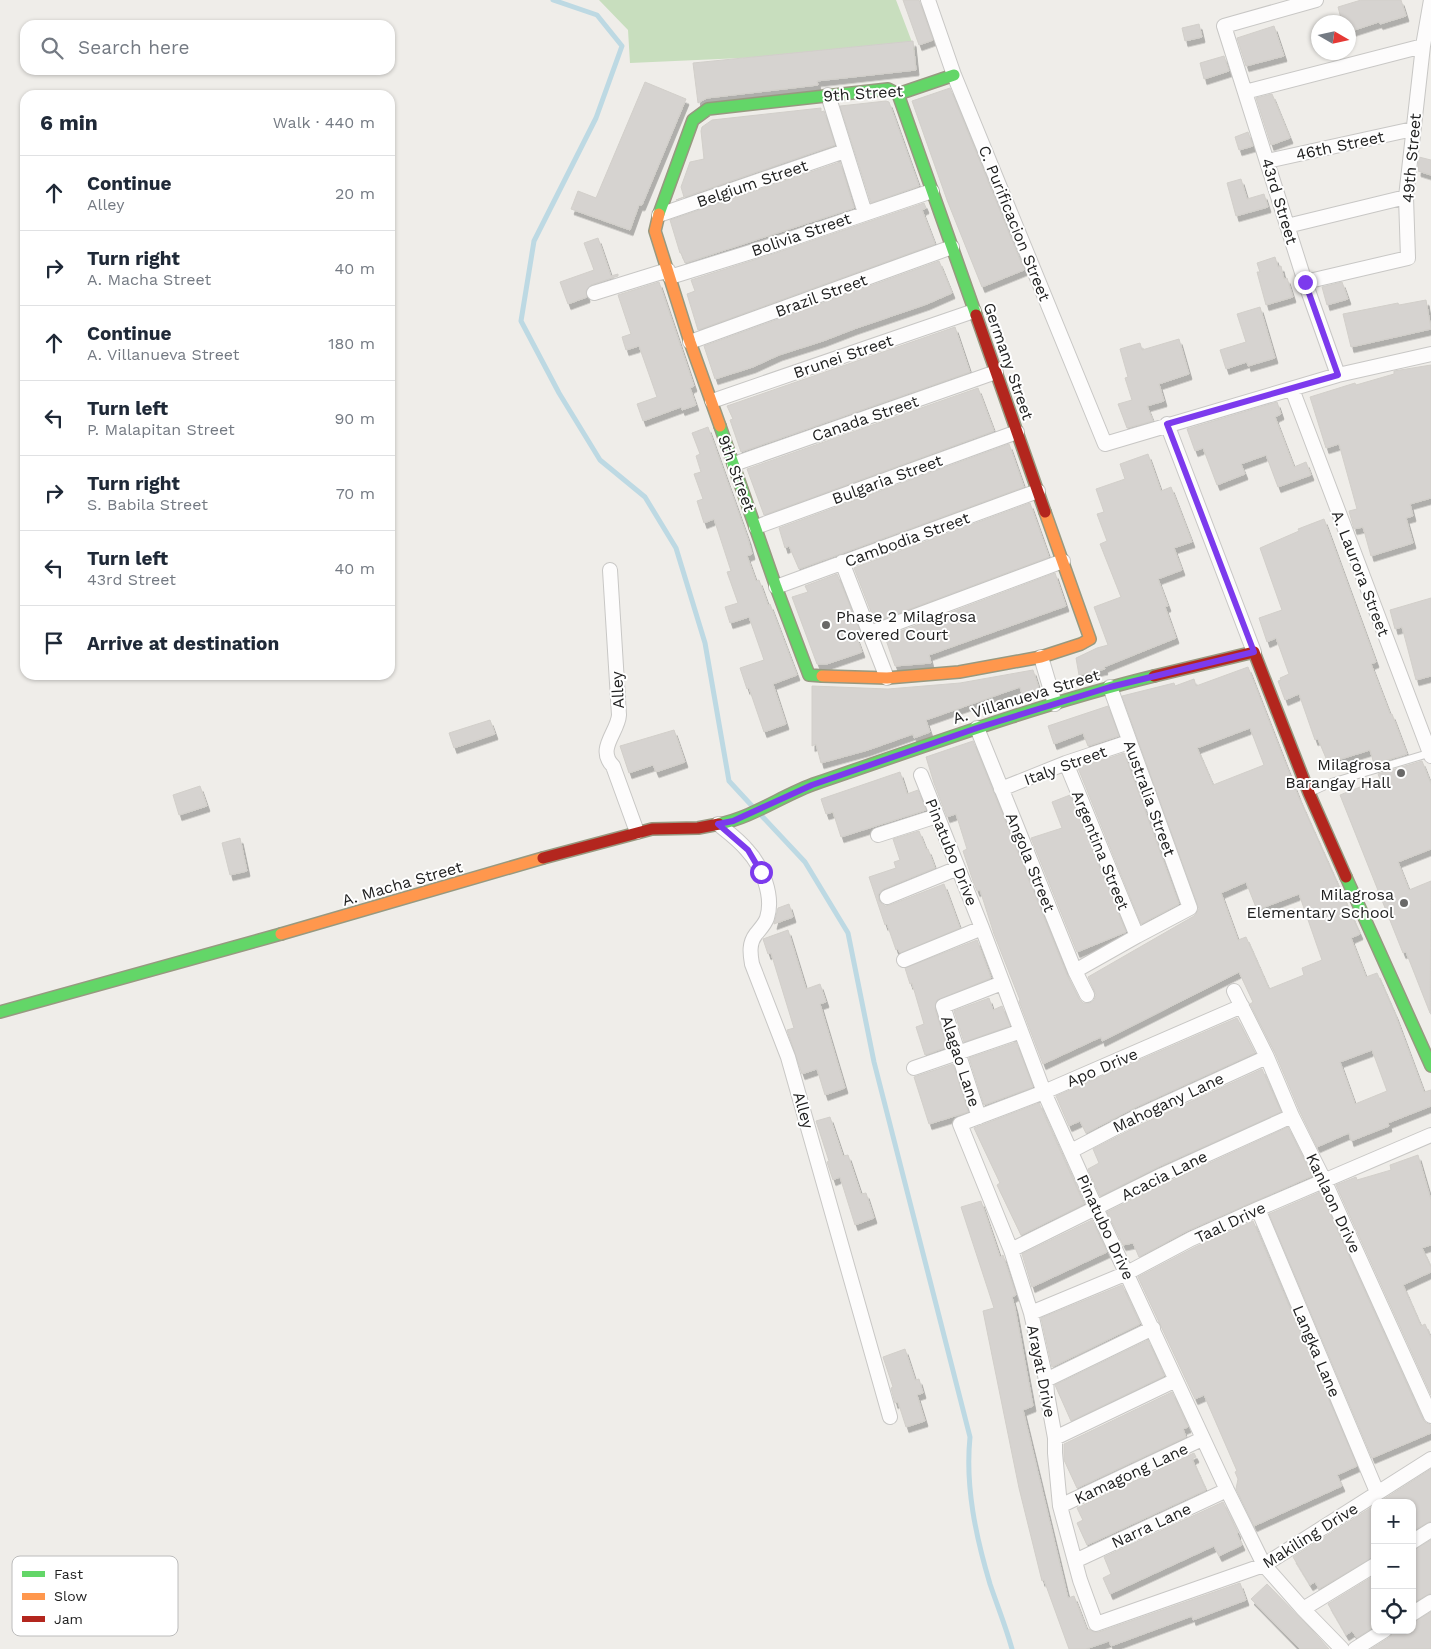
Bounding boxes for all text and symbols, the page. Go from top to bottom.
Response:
north arrow [1311,15,1356,60]
search box [20,20,395,75]
icon: search [38,34,66,62]
text: Search here [78,36,189,59]
street label: 9th Street [822,81,904,106]
text: 6 min [40,110,98,135]
street label: 49th Street [1398,112,1425,204]
text: Walk · 440 m [273,113,375,132]
street label: 46th Street [1294,127,1386,164]
street label: C. Purificacion Street [975,143,1055,304]
street label: Belgium Street [694,156,810,211]
street label: 43rd Street [1257,156,1302,247]
text: Continue [87,172,171,195]
icon: ahead [40,179,68,207]
text: 20 m [335,184,375,203]
text: Alley [87,195,124,214]
street label: Bolivia Street [749,208,854,260]
text: Turn right [87,247,180,270]
icon: right [40,254,68,282]
text: 40 m [335,259,375,278]
text: A. Macha Street [87,270,211,289]
street label: Brazil Street [773,270,870,321]
route end [1294,271,1317,294]
street label: Germany Street [980,300,1038,423]
text: Continue [87,322,171,345]
icon: ahead [40,329,68,357]
street label: Brunei Street [791,330,896,382]
text: 180 m [328,334,375,353]
text: A. Villanueva Street [87,345,240,364]
street label: Canada Street [809,391,921,446]
text: Turn left [87,397,168,420]
icon: left [40,404,68,432]
text: 90 m [334,409,375,428]
text: P. Malapitan Street [87,420,235,439]
street label: 9th Street [714,432,759,514]
street label: Bulgaria Street [829,451,945,508]
text: Turn right [87,472,180,495]
icon: right [40,479,68,507]
text: 70 m [336,484,375,503]
text: S. Babila Street [87,495,208,514]
street label: A. Laurora Street [1328,507,1393,639]
street label: Cambodia Street [842,508,972,571]
text: Turn left [87,547,168,570]
icon: left [40,554,68,582]
text: 40 m [335,559,375,578]
text: 43rd Street [87,570,176,589]
place label: Phase 2 Milagrosa Covered Court [836,607,976,644]
marker: Phase 2 Milagrosa Covered Court [820,619,832,631]
icon: arrive [40,629,68,657]
text: Arrive at destination [87,632,279,655]
street label: A. Villanueva Street [950,665,1102,728]
street label: Alley [607,670,628,709]
street label: Australia Street [1120,737,1179,859]
street label: Italy Street [1021,742,1109,789]
place label: Milagrosa Barangay Hall [1285,755,1391,792]
marker: Milagrosa Barangay Hall [1395,767,1407,779]
street label: Argentina Street [1068,788,1133,913]
street label: Pinatubo Drive [921,796,982,909]
street label: Angola Street [1002,810,1059,915]
street label: A. Macha Street [340,857,465,910]
route start [750,861,773,884]
place label: Milagrosa Elementary School [1247,885,1394,922]
marker: Milagrosa Elementary School [1398,897,1410,909]
street label: Alagao Lane [937,1013,984,1109]
street label: Apo Drive [1064,1044,1141,1091]
street label: Mahogany Lane [1110,1068,1227,1137]
street label: Alley [789,1090,818,1131]
street label: Acacia Lane [1118,1146,1210,1204]
street label: Kanlaon Drive [1302,1150,1365,1256]
street label: Pinatubo Drive [1073,1171,1138,1283]
street label: Taal Drive [1192,1198,1269,1247]
street label: Langka Lane [1289,1302,1344,1400]
street label: Arayat Drive [1023,1323,1060,1419]
street label: Kamagong Lane [1071,1439,1191,1508]
street label: Narra Lane [1108,1499,1194,1552]
street label: Makiling Drive [1259,1499,1361,1572]
map controls [1371,1499,1416,1634]
button: + [1371,1499,1416,1544]
button: − [1371,1544,1416,1589]
legend [12,1556,178,1636]
text: Fast [54,1566,83,1582]
text: Slow [54,1588,87,1604]
button: locate [1371,1589,1416,1634]
text: Jam [54,1611,83,1627]

